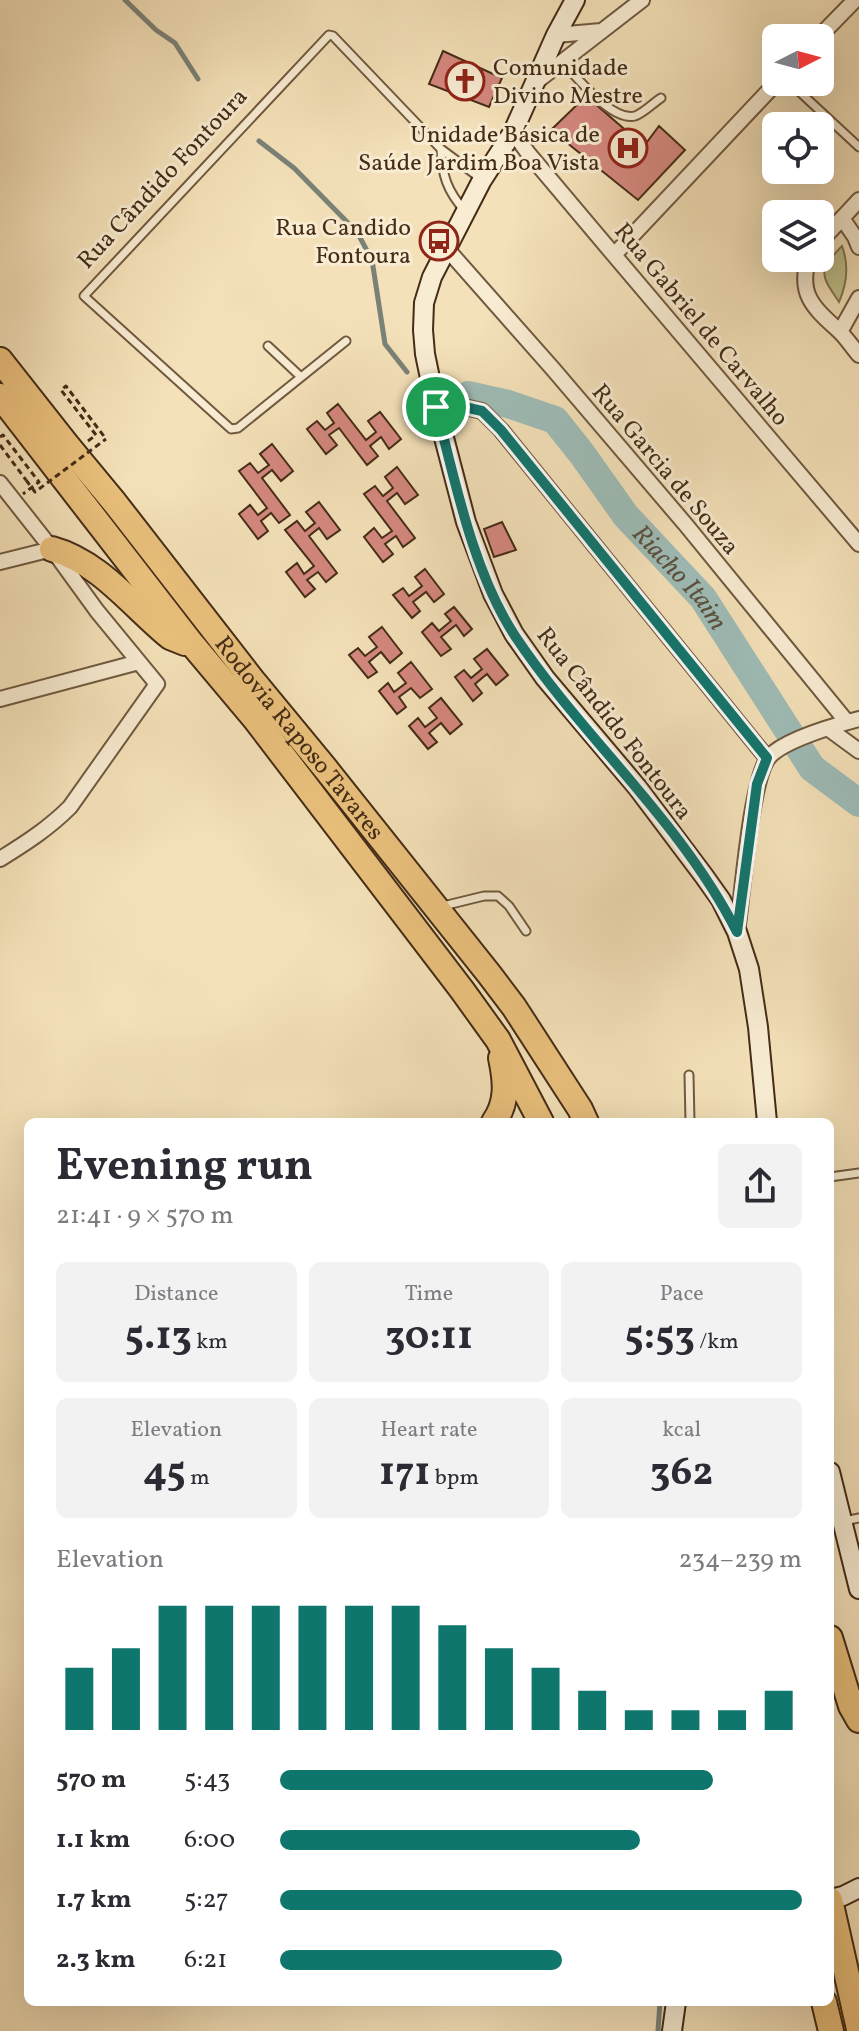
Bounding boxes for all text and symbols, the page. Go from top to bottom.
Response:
north arrow [762,24,834,96]
map controls [762,24,834,272]
place label: Comunidade Divino Mestre [493,52,643,114]
church icon: Comunidade Divino Mestre [444,60,486,102]
street label: Rua Cândido Fontoura [70,81,257,277]
button: locate [762,112,834,184]
place label: Unidade Básica de Saúde Jardim Boa Vista [358,119,600,181]
hospital icon: Unidade Básica de Saúde Jardim Boa Vista [607,127,649,169]
button: layers [762,200,834,272]
place label: Rua Candido Fontoura [275,212,411,274]
street label: Rua Gabriel de Carvalho [605,216,796,434]
bus stop icon: Rua Candido Fontoura [418,220,460,262]
pin [402,373,470,441]
street label: Rua Garcia de Souza [583,377,746,563]
icon: arrive [414,385,458,429]
water label: Riacho Itaim [623,517,735,638]
street label: Rua Cândido Fontoura [527,621,700,828]
street label: Rodovia Raposo Tavares [205,629,391,848]
text: Evening run [56,1137,313,1198]
button: share [718,1144,802,1228]
text: 21:41 · 9 × 570 m [56,1198,233,1234]
text: Distance [134,1279,218,1310]
text: Time [405,1279,453,1310]
text: Pace [660,1279,704,1310]
text: 5.13 [125,1310,192,1366]
text: 30:11 [385,1310,473,1366]
text: 5:53 [625,1310,695,1366]
text: km [192,1327,228,1358]
text: /km [695,1327,739,1358]
text: Elevation [131,1415,222,1446]
text: Heart rate [380,1415,478,1446]
text: kcal [662,1415,701,1446]
text: 45 [143,1446,186,1502]
text: 171 [379,1446,430,1502]
text: 362 [650,1446,713,1502]
text: m [186,1463,210,1494]
text: bpm [430,1463,479,1494]
text: Elevation [56,1542,164,1578]
text: 234–239 m [679,1542,802,1578]
text: 570 m [56,1762,126,1798]
text: 5:43 [184,1762,230,1798]
text: 1.1 km [56,1822,130,1858]
text: 6:00 [184,1822,235,1858]
text: 1.7 km [56,1882,132,1918]
text: 5:27 [184,1882,229,1918]
text: 2.3 km [56,1942,136,1978]
text: 6:21 [184,1942,227,1978]

